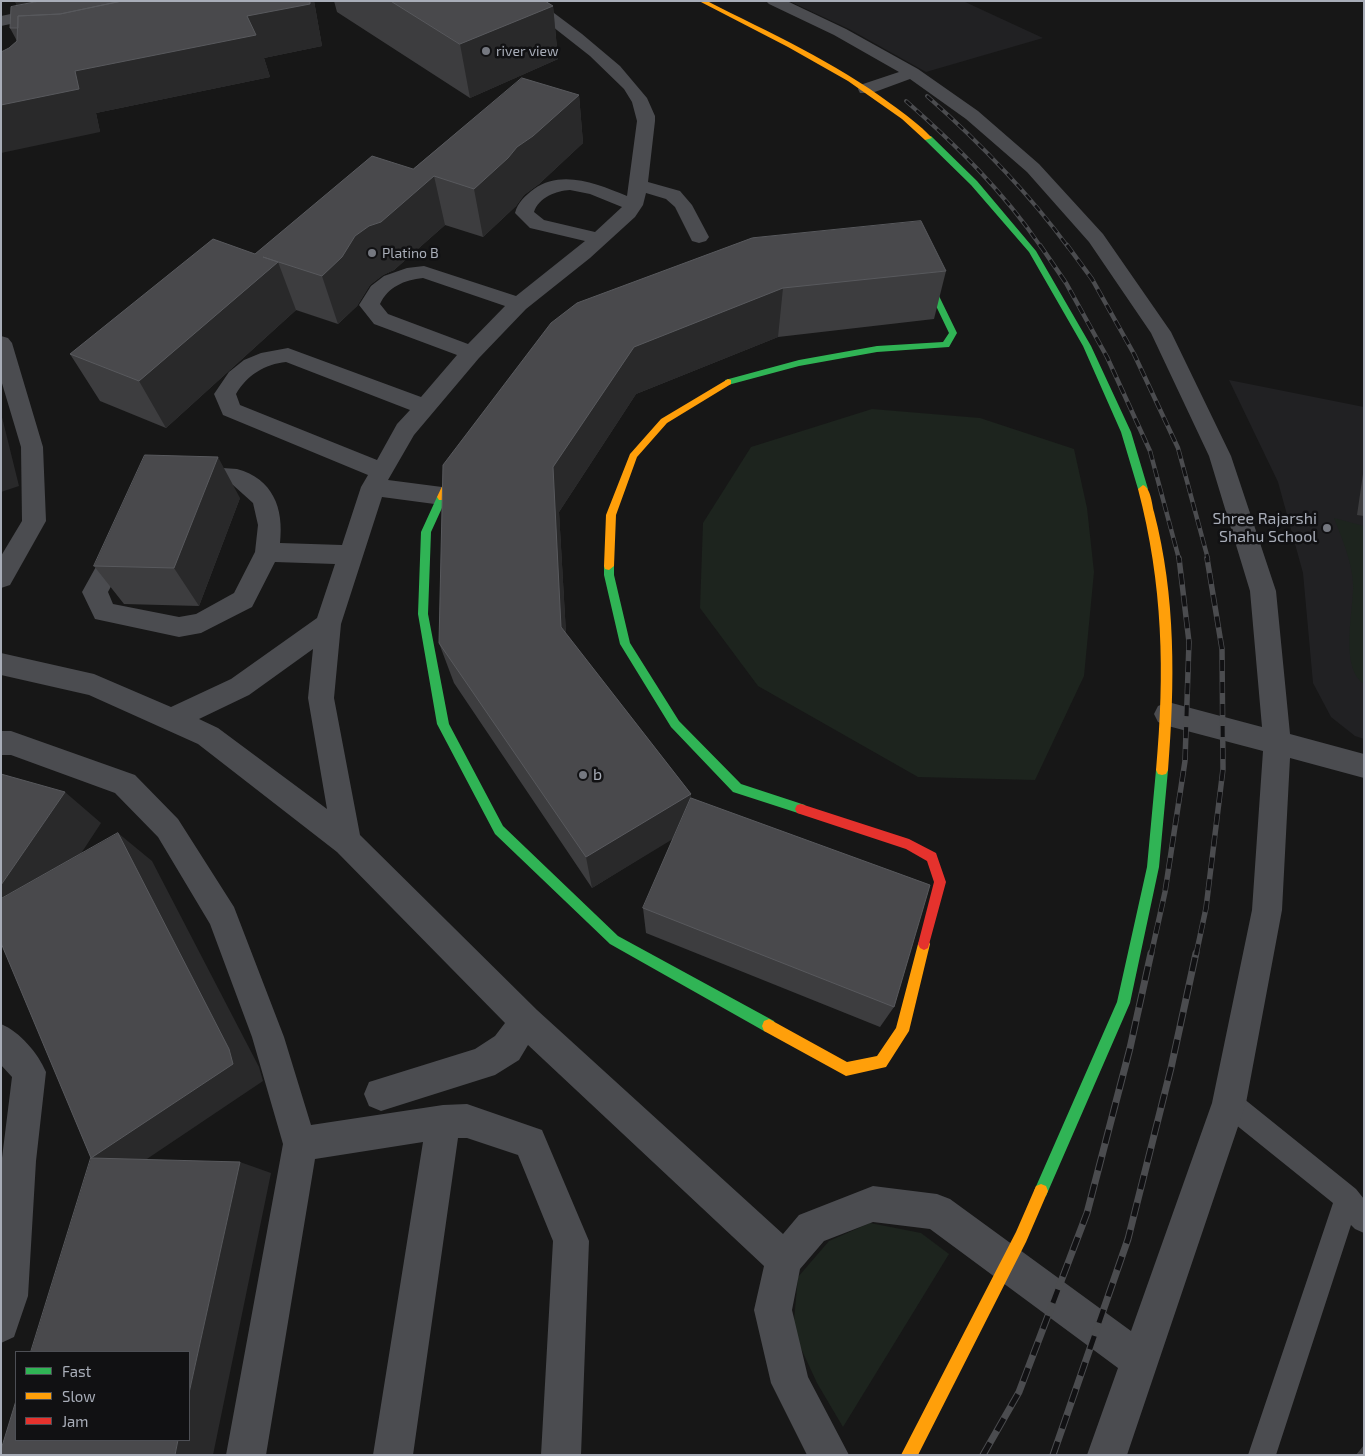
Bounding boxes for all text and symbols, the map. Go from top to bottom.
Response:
place label: river view [496,43,559,59]
marker: river view [480,45,492,57]
place label: Platino B [382,245,439,261]
marker: Platino B [366,247,378,259]
place label: Shree Rajarshi Shahu School [1213,509,1317,547]
marker: Shree Rajarshi Shahu School [1321,522,1333,534]
place label: b [593,765,602,785]
marker: b [577,769,589,781]
legend [15,1351,190,1441]
text: Fast [62,1362,91,1380]
text: Slow [62,1387,96,1405]
text: Jam [62,1412,88,1430]

